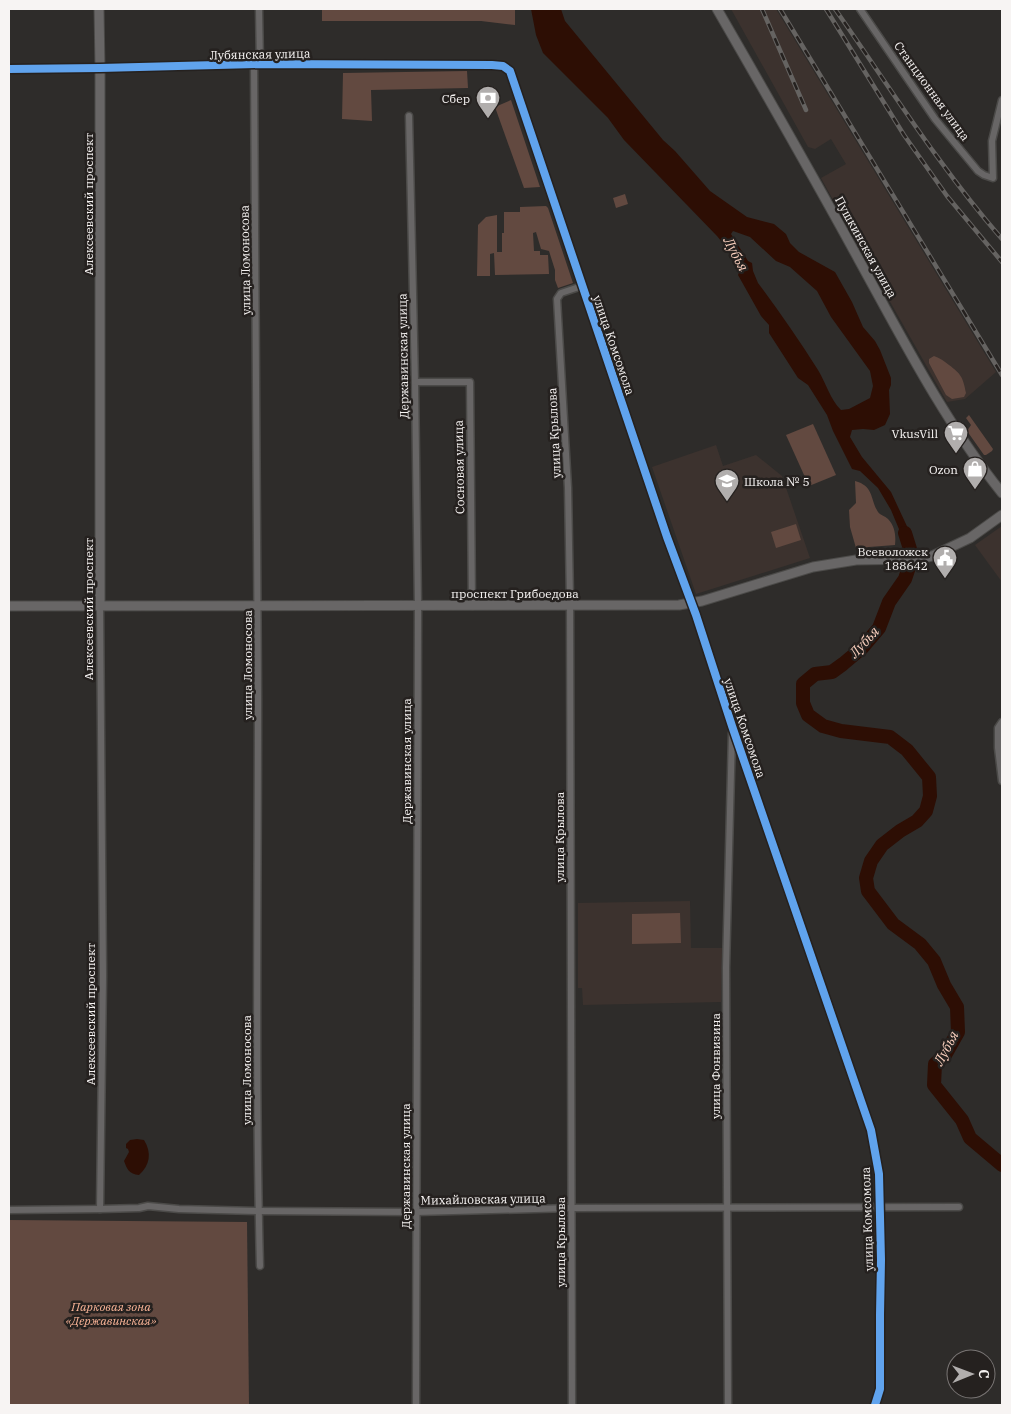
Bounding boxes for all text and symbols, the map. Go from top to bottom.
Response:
street label: Станционная улица [891,39,973,144]
street label: Лубянская улица [209,46,311,62]
bank icon: Сбер [475,85,501,119]
place label: Сбер [442,91,470,106]
street label: Алексеевский проспект [81,133,96,275]
street label: Пушкинская улица [832,193,900,301]
street label: улица Ломоносова [237,204,253,315]
water label: Лубья [719,233,753,275]
street label: Державинская улица [394,293,412,419]
street label: улица Комсомола [590,293,638,397]
street label: улица Крылова [544,387,564,479]
street label: Сосновая улица [451,419,467,514]
supermarket icon: VkusVill [943,420,969,454]
place label: VkusVill [892,426,938,441]
shop icon: Ozon [962,456,988,490]
place label: Ozon [929,462,958,477]
school or university icon: Школа № 5 [714,468,740,502]
place label: Школа № 5 [744,474,810,489]
street label: Алексеевский проспект [81,538,96,680]
place label: Всеволожск 188642 [857,544,928,573]
public building icon: Всеволожск 188642 [932,545,958,579]
street label: проспект Грибоедова [451,586,579,601]
street label: улица Ломоносова [240,610,255,720]
water label: Лубья [844,622,883,662]
street label: улица Комсомола [721,676,769,780]
street label: Державинская улица [399,698,414,824]
street label: улица Крылова [552,791,567,882]
street label: Алексеевский проспект [83,943,98,1085]
street label: улица Фонвизина [708,1013,723,1119]
street label: улица Ломоносова [239,1015,254,1125]
water label: Лубья [929,1027,963,1069]
street label: Державинская улица [398,1103,413,1229]
street label: улица Комсомола [858,1166,876,1271]
street label: Михайловская улица [420,1190,546,1208]
street label: улица Крылова [553,1196,568,1287]
park label: Парковая зона «Державинская» [66,1299,157,1328]
north arrow [946,1349,996,1399]
text: С [975,1369,993,1379]

